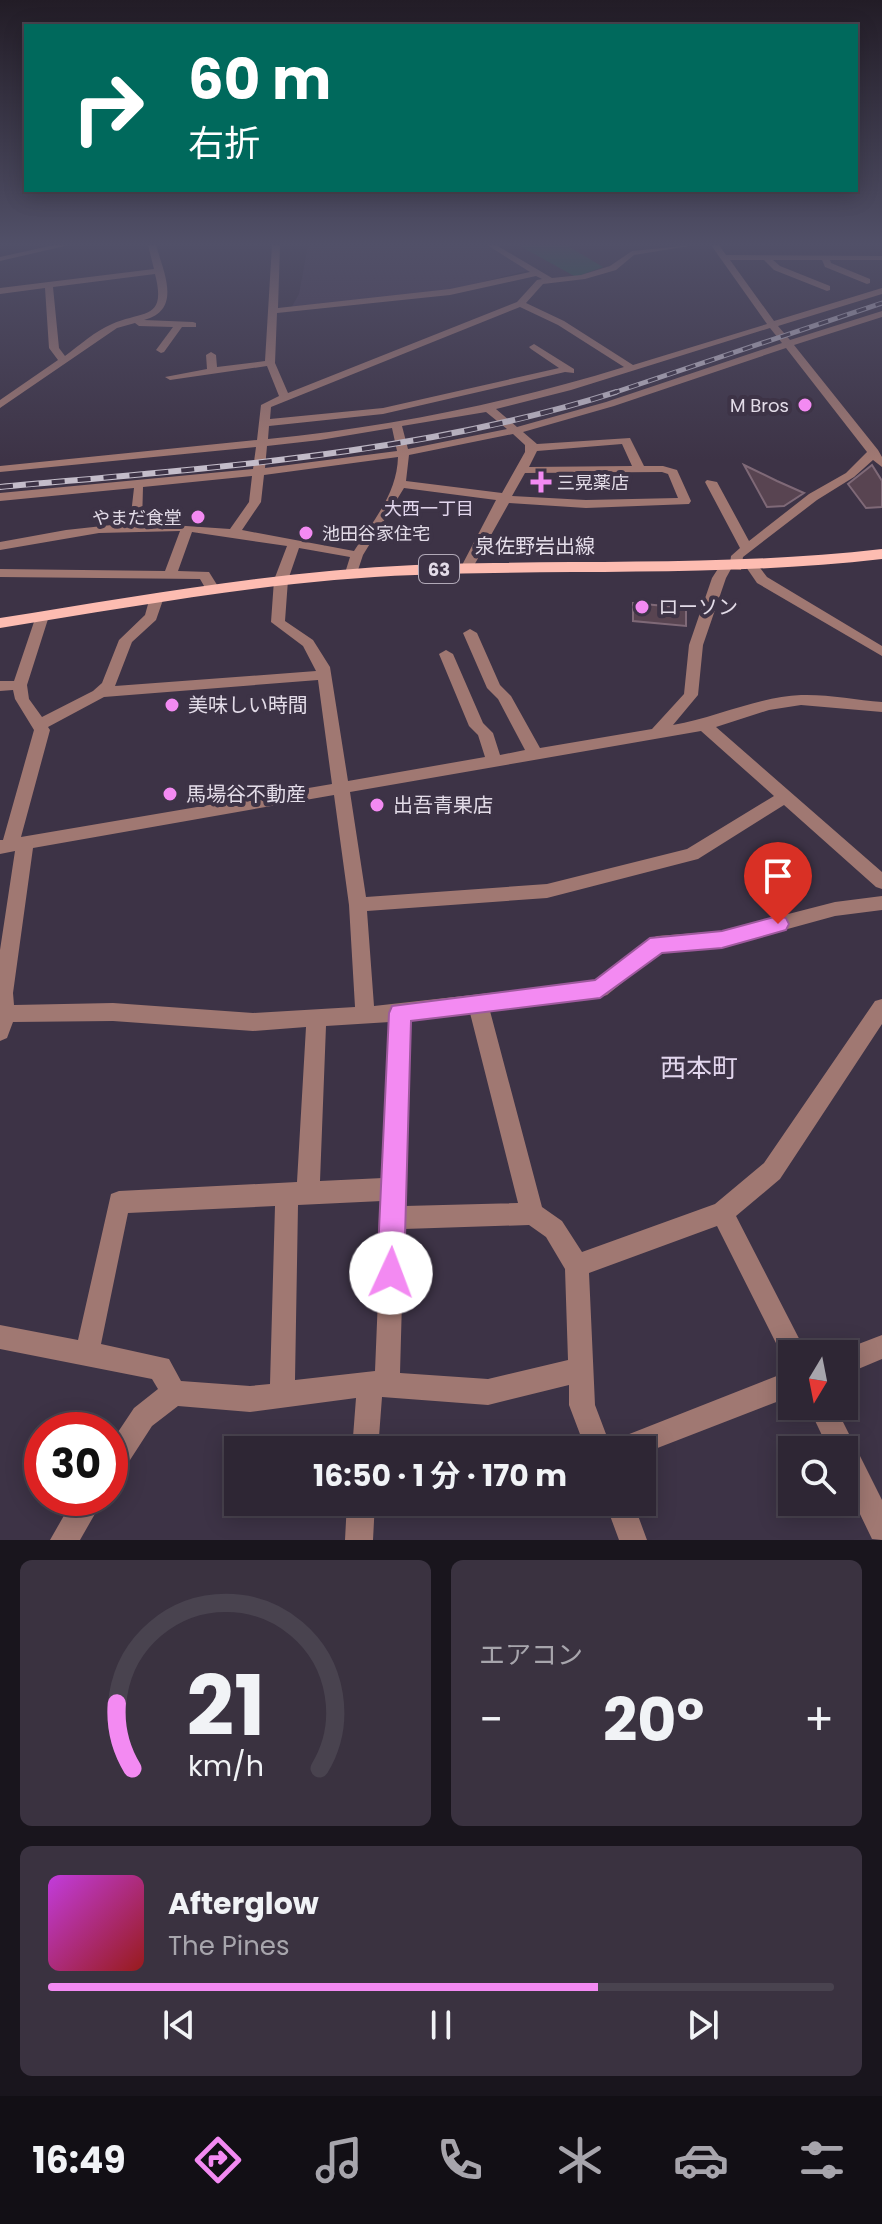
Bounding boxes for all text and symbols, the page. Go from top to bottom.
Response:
text: 60 m [188,40,331,119]
icon: right [56,56,160,160]
text: 右折 [188,118,260,169]
place label: M Bros [730,393,789,418]
marker: M Bros [796,396,814,414]
place label: 三晃薬店 [557,470,629,495]
marker: 三晃薬店 [532,473,550,491]
district label: 大西一丁目 [384,496,474,521]
place label: やまだ食堂 [92,505,182,530]
marker: やまだ食堂 [189,508,207,526]
place label: 池田谷家住宅 [322,521,430,546]
marker: 池田谷家住宅 [297,524,315,542]
street label: 泉佐野岩出線 [475,532,595,560]
road number: 63 [419,555,459,583]
place label: ローソン [658,593,738,621]
marker: ローソン [633,598,651,616]
place label: 美味しい時間 [188,691,308,719]
marker: 美味しい時間 [163,696,181,714]
place label: 馬場谷不動産 [186,780,306,808]
marker: 馬場谷不動産 [161,785,179,803]
place label: 出吾青果店 [393,791,493,819]
marker: 出吾青果店 [368,796,386,814]
pin [744,842,812,924]
icon: arrive [756,854,800,898]
district label: 西本町 [660,1050,738,1086]
position arrow [349,1231,433,1315]
north arrow [778,1340,858,1420]
map controls [778,1340,858,1516]
speed limit sign: 30 [24,1412,128,1516]
button: search [778,1436,858,1516]
text: 16:50 · 1 分 · 170 m [313,1454,567,1497]
text: エアコン [479,1637,583,1673]
text: 21 [186,1648,265,1764]
text: 20° [603,1678,704,1762]
text: − [479,1689,503,1750]
text: + [804,1689,834,1750]
text: km/h [187,1746,264,1786]
text: Afterglow [168,1882,319,1925]
text: The Pines [168,1928,290,1964]
icon: previous [157,2003,201,2047]
icon: pause [419,2003,463,2047]
icon: next [681,2003,725,2047]
icon: directions [190,2132,246,2188]
icon: music [311,2132,367,2188]
icon: phone [432,2132,488,2188]
icon: climate [552,2132,608,2188]
icon: car [673,2132,729,2188]
icon: filters [794,2132,850,2188]
text: 16:49 [32,2135,126,2186]

